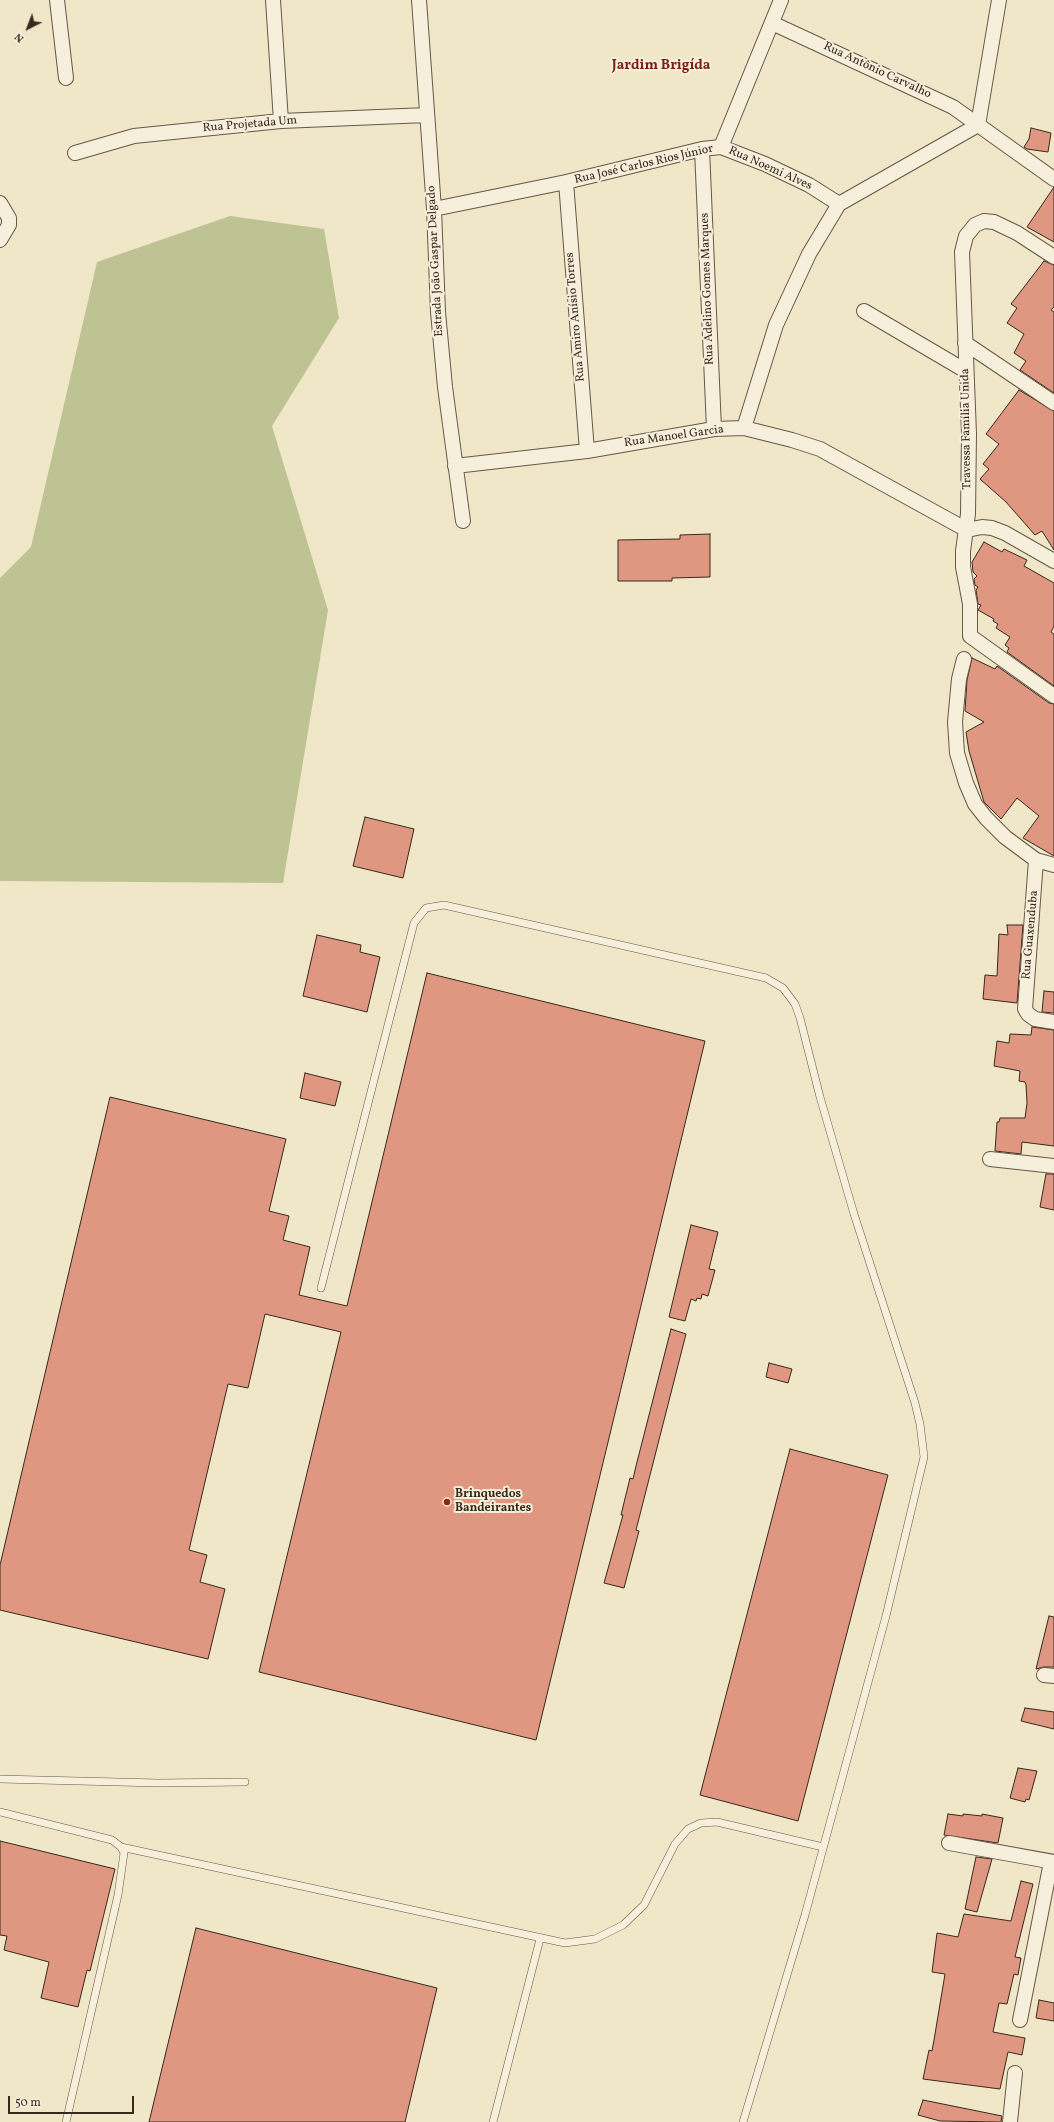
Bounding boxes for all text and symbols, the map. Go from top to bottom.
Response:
north arrow [8,8,48,48]
text: N [12,29,28,46]
street label: Rua Antônio Carvalho [821,40,933,102]
district label: Jardim Brigída [612,58,710,74]
street label: Rua Projetada Um [202,114,298,136]
street label: Rua José Carlos Rios Júnior [573,142,715,188]
street label: Rua Noemi Alves [726,144,814,194]
street label: Estrada João Gaspar Delgado [425,185,447,337]
street label: Rua Adelino Gomes Marques [698,213,718,365]
street label: Rua Amiro Anísio Torres [563,252,589,382]
street label: Travessa Família Unida [959,368,975,490]
street label: Rua Manoel Garcia [623,423,725,451]
street label: Rua Guaxenduba [1020,890,1042,980]
place label: Brinquedos Bandeirantes [455,1488,531,1516]
marker: Brinquedos Bandeirantes [442,1497,452,1507]
scale bar [10,2088,136,2114]
text: 50 m [15,2095,41,2111]

